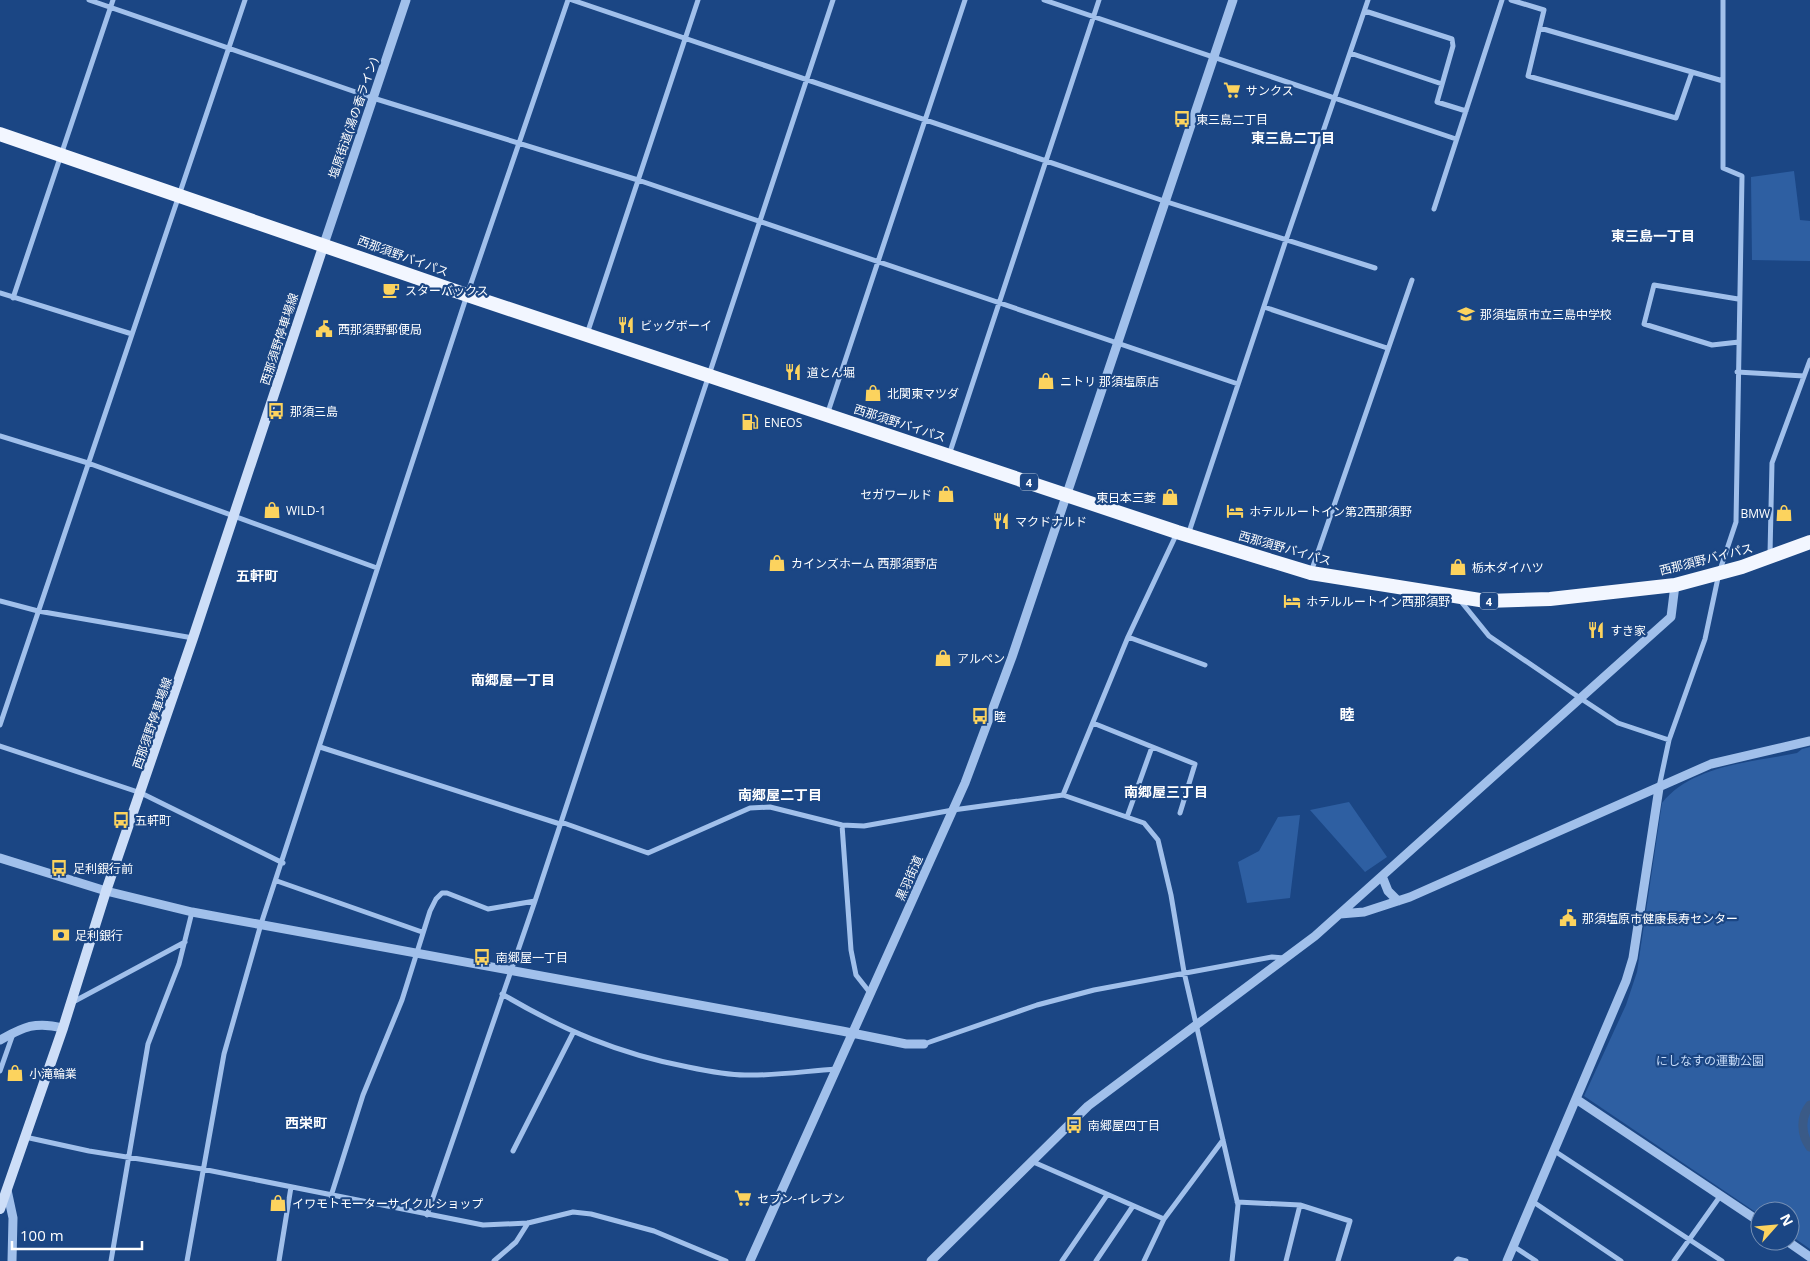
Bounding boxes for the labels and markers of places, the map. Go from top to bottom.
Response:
supermarket icon: サンクス [1222,80,1242,100]
place label: サンクス [1246,82,1294,99]
bus stop icon: 東三島二丁目 [1172,109,1192,129]
place label: 東三島二丁目 [1196,111,1268,128]
cafe icon: スターバックス [381,280,401,300]
place label: スターバックス [405,282,489,299]
school or university icon: 那須塩原市立三島中学校 [1456,304,1476,324]
place label: 那須塩原市立三島中学校 [1480,306,1612,323]
restaurant icon: ビッグボーイ [616,315,636,335]
place label: ビッグボーイ [640,317,712,334]
public building icon: 西那須野郵便局 [314,319,334,339]
place label: 西那須野郵便局 [338,321,422,338]
restaurant icon: 道とん堀 [783,362,803,382]
place label: 道とん堀 [807,364,855,381]
shop icon: ニトリ 那須塩原店 [1036,371,1056,391]
place label: ニトリ 那須塩原店 [1060,373,1159,390]
shop icon: 北関東マツダ [863,383,883,403]
place label: 北関東マツダ [887,385,959,402]
bus stop icon: 那須三島 [266,401,286,421]
place label: 那須三島 [290,403,338,420]
fuel station icon: ENEOS [740,412,760,432]
place label: ENEOS [764,414,802,431]
shop icon: セガワールド [936,484,956,504]
place label: セガワールド [860,486,932,503]
shop icon: 東日本三菱 [1160,487,1180,507]
place label: 東日本三菱 [1096,489,1156,506]
shop icon: WILD-1 [262,500,282,520]
hotel icon: ホテルルートイン第2西那須野 [1225,501,1245,521]
place label: WILD-1 [286,502,326,519]
place label: ホテルルートイン第2西那須野 [1249,503,1412,520]
shop icon: BMW [1774,503,1794,523]
place label: BMW [1740,505,1770,522]
restaurant icon: マクドナルド [991,511,1011,531]
place label: マクドナルド [1015,513,1087,530]
shop icon: カインズホーム 西那須野店 [767,553,787,573]
place label: カインズホーム 西那須野店 [791,555,938,572]
shop icon: 栃木ダイハツ [1448,557,1468,577]
place label: 栃木ダイハツ [1472,559,1544,576]
hotel icon: ホテルルートイン西那須野 [1282,591,1302,611]
place label: ホテルルートイン西那須野 [1306,593,1450,610]
restaurant icon: すき家 [1586,620,1606,640]
place label: すき家 [1610,622,1646,639]
shop icon: アルペン [933,648,953,668]
place label: アルペン [957,650,1005,667]
bus stop icon: 睦 [970,706,990,726]
place label: 睦 [994,708,1006,725]
bus stop icon: 五軒町 [111,810,131,830]
place label: 五軒町 [135,812,171,829]
bus stop icon: 足利銀行前 [49,858,69,878]
place label: 足利銀行前 [73,860,133,877]
public building icon: 那須塩原市健康長寿センター [1558,908,1578,928]
place label: 那須塩原市健康長寿センター [1582,910,1738,927]
bank icon: 足利銀行 [51,925,71,945]
place label: 足利銀行 [75,927,123,944]
bus stop icon: 南郷屋一丁目 [472,947,492,967]
place label: 南郷屋一丁目 [496,949,568,966]
shop icon: 小滝輪業 [5,1063,25,1083]
place label: 小滝輪業 [29,1065,77,1082]
bus stop icon: 南郷屋四丁目 [1064,1115,1084,1135]
place label: 南郷屋四丁目 [1088,1117,1160,1134]
supermarket icon: セブン-イレブン [733,1188,753,1208]
place label: セブン-イレブン [757,1190,845,1207]
shop icon: イワモトモーターサイクルショップ [268,1193,288,1213]
place label: イワモトモーターサイクルショップ [292,1195,483,1212]

